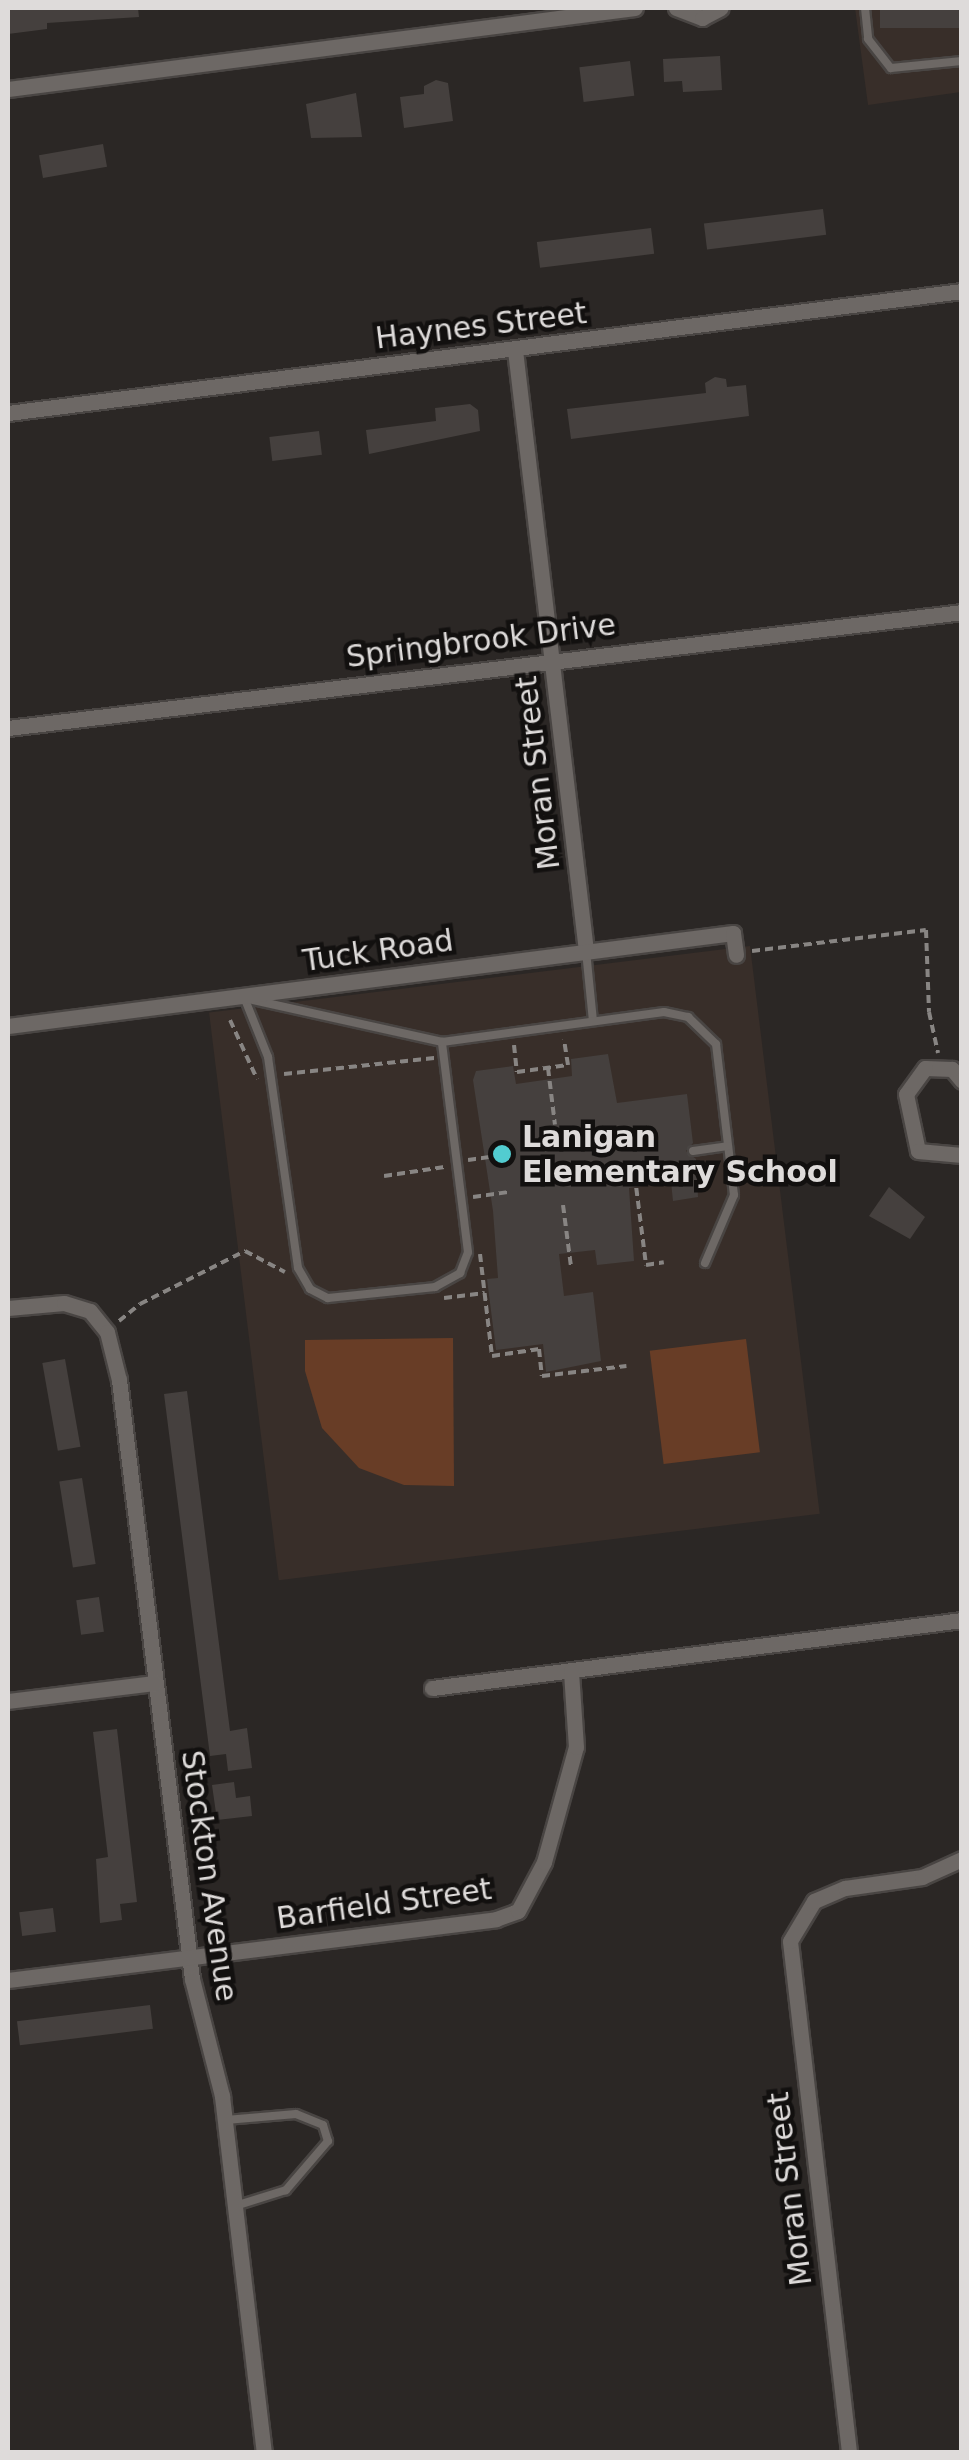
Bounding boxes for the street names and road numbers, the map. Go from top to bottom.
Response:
street label: Haynes Street [373,295,589,357]
street label: Springbrook Drive [344,607,618,675]
street label: Moran Street [508,674,568,872]
street label: Tuck Road [300,923,456,979]
street label: Stockton Avenue [174,1748,244,2004]
street label: Barfield Street [274,1871,494,1937]
street label: Moran Street [760,2090,820,2288]

